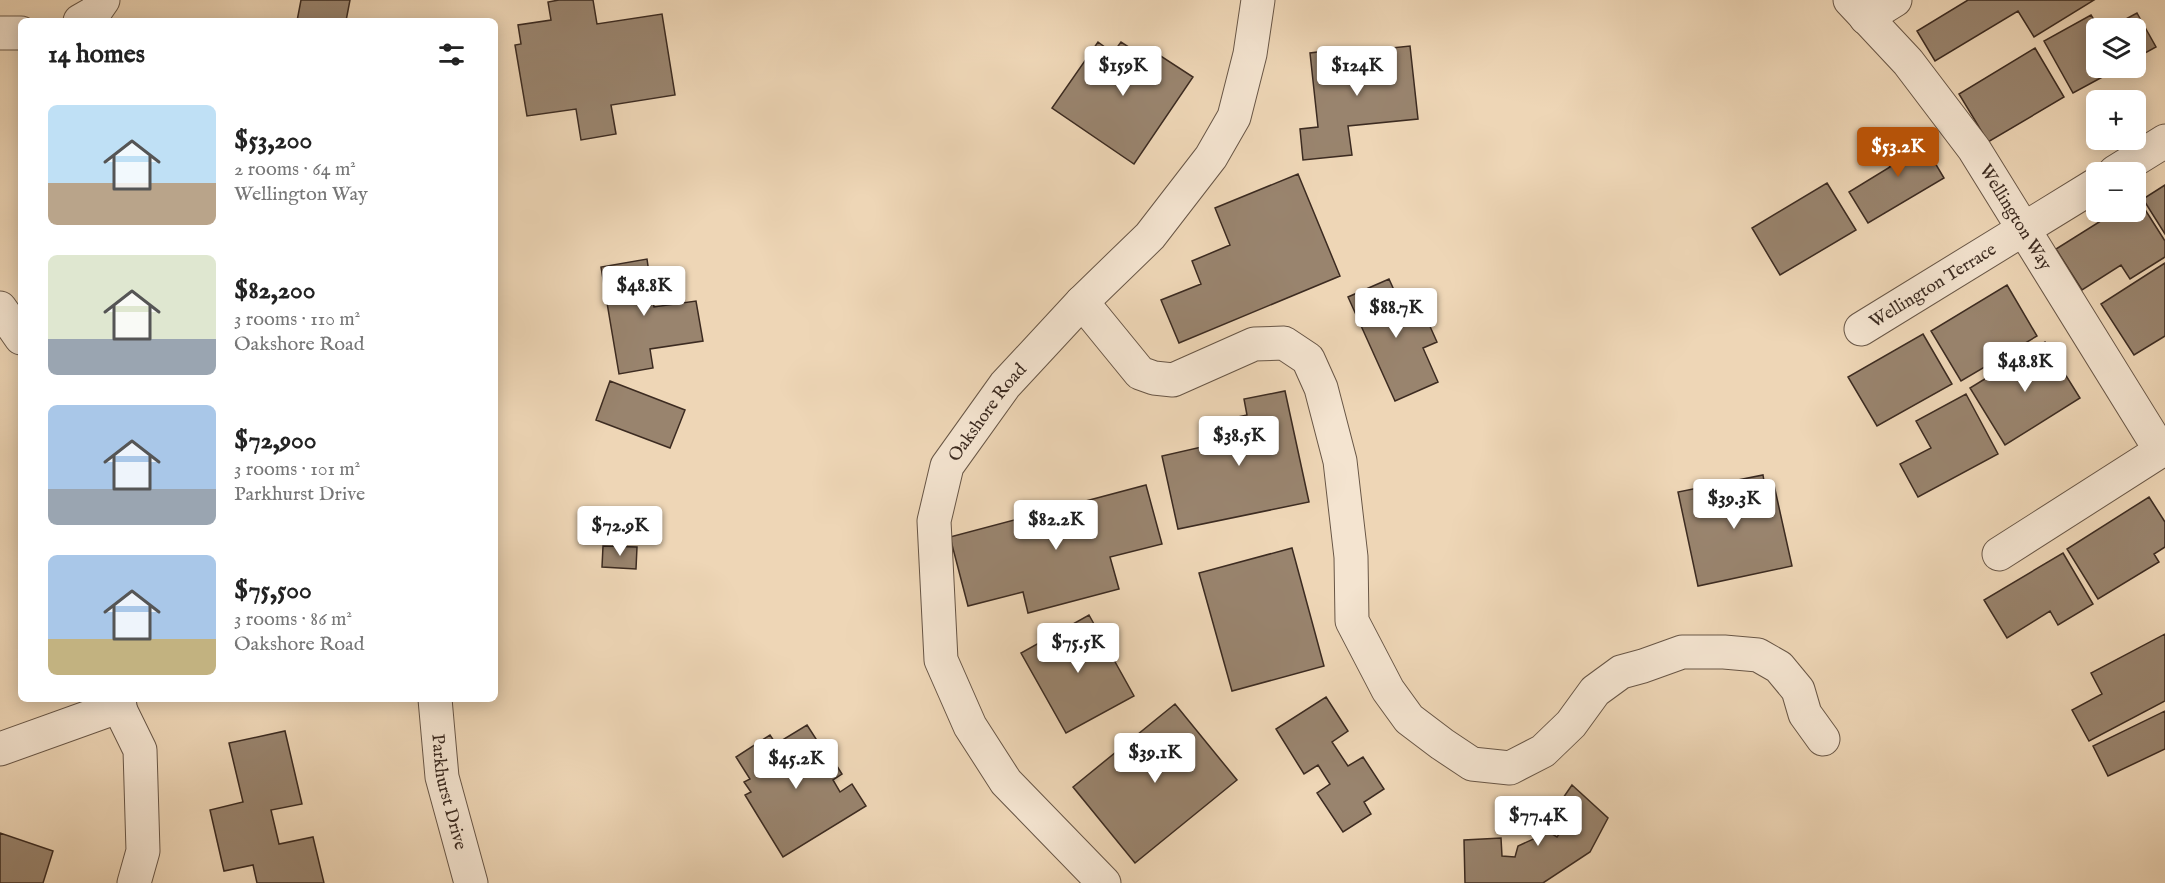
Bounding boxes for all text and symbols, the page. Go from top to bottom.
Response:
map controls [2086,18,2146,222]
button: layers [2086,18,2146,78]
text: 14 homes [48,38,145,71]
icon: filters [435,38,468,71]
pin: $159K [1081,46,1165,97]
pin: $124K [1315,46,1399,97]
text: $159K [1099,53,1147,78]
text: $124K [1331,53,1383,78]
button: + [2086,90,2146,150]
text: $53,200 [234,124,312,157]
pin: $53.2K [1849,127,1947,178]
icon: home [96,129,168,201]
text: $53.2K [1871,134,1925,159]
text: 2 rooms · 64 m² [234,157,356,182]
street label: Wellington Way [1973,160,2056,275]
button: − [2086,162,2146,222]
text: Wellington Way [234,182,368,207]
street label: Wellington Terrace [1866,239,2001,334]
pin: $48.8K [595,266,693,317]
text: $48.8K [616,273,672,298]
text: $82,200 [234,274,315,307]
icon: home [96,279,168,351]
pin: $88.7K [1347,288,1445,339]
text: $88.7K [1369,295,1423,320]
text: 3 rooms · 110 m² [234,307,360,332]
text: Oakshore Road [234,332,364,357]
pin: $48.8K [1976,342,2074,393]
text: $48.8K [1997,349,2053,374]
street label: Oakshore Road [944,359,1032,467]
pin: $38.5K [1190,416,1288,467]
text: $38.5K [1213,423,1265,448]
text: $72,900 [234,424,317,457]
icon: home [96,429,168,501]
text: 3 rooms · 101 m² [234,457,360,482]
pin: $39.3K [1685,479,1783,530]
text: Parkhurst Drive [234,482,365,507]
text: $39.3K [1707,486,1761,511]
pin: $82.2K [1007,500,1105,551]
pin: $72.9K [571,506,669,557]
text: $82.2K [1028,507,1084,532]
text: $72.9K [591,513,649,538]
text: $75,500 [234,574,312,607]
icon: home [96,579,168,651]
text: 3 rooms · 86 m² [234,607,352,632]
pin: $75.5K [1029,623,1127,674]
text: $75.5K [1051,630,1105,655]
text: Oakshore Road [234,632,364,657]
street label: Parkhurst Drive [425,733,471,853]
pin: $39.1K [1106,733,1204,784]
pin: $45.2K [747,739,845,790]
text: $39.1K [1128,740,1182,765]
text: $45.2K [768,746,824,771]
pin: $77.4K [1489,796,1587,847]
text: $77.4K [1509,803,1567,828]

